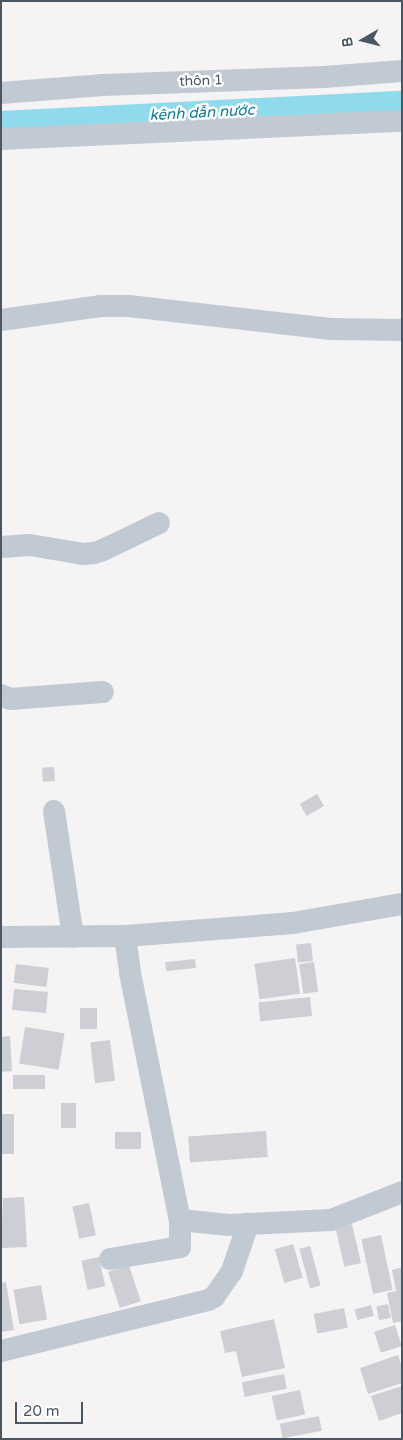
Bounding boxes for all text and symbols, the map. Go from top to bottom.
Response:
north arrow [338,15,388,65]
text: B [339,36,357,48]
street label: thôn 1 [179,72,223,90]
water label: kênh dẫn nước [149,101,255,125]
scale bar [18,1392,85,1424]
text: 20 m [23,1402,60,1420]

